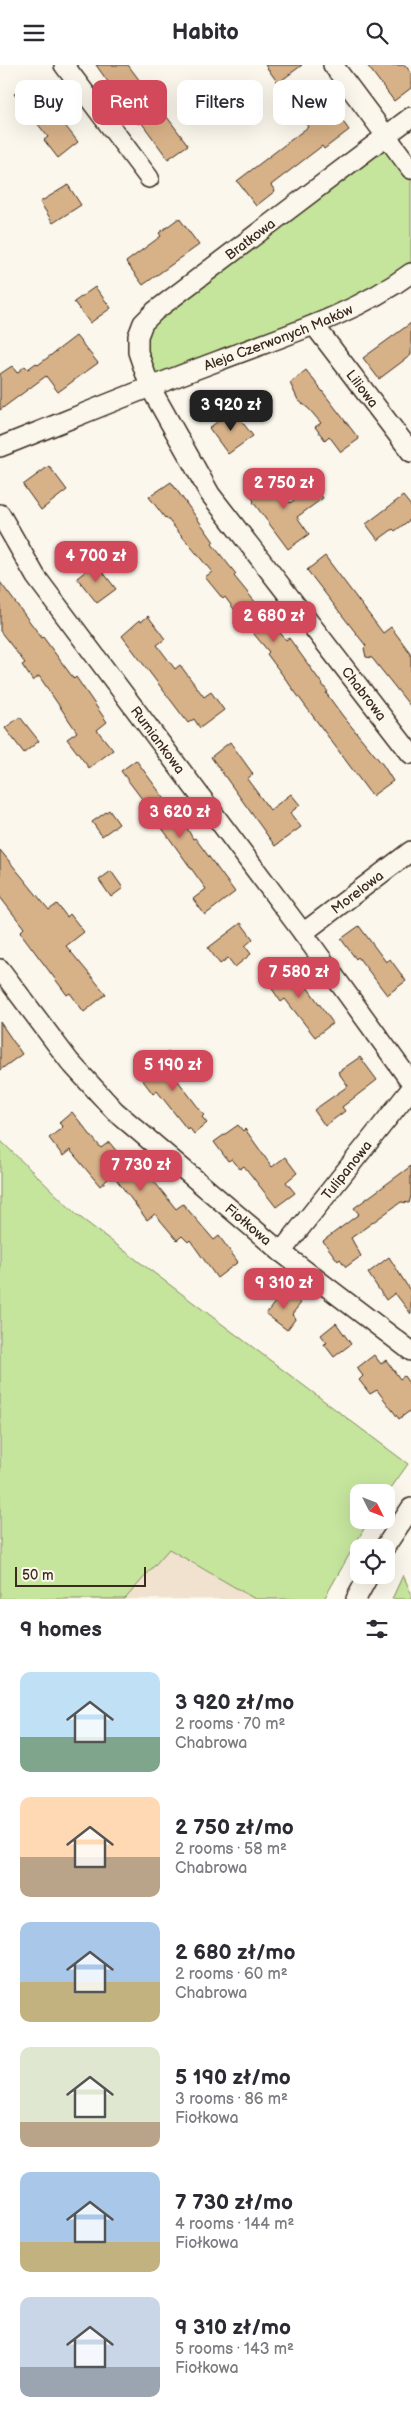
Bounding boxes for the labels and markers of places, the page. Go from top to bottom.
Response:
pin: 3 920 zł [179,389,283,432]
pin: 2 750 zł [232,467,336,510]
pin: 4 700 zł [44,541,148,583]
pin: 2 680 zł [222,601,326,643]
pin: 3 620 zł [128,797,232,839]
pin: 7 580 zł [247,957,351,999]
pin: 5 190 zł [121,1049,225,1092]
pin: 7 730 zł [89,1149,193,1192]
pin: 9 310 zł [232,1267,336,1310]

